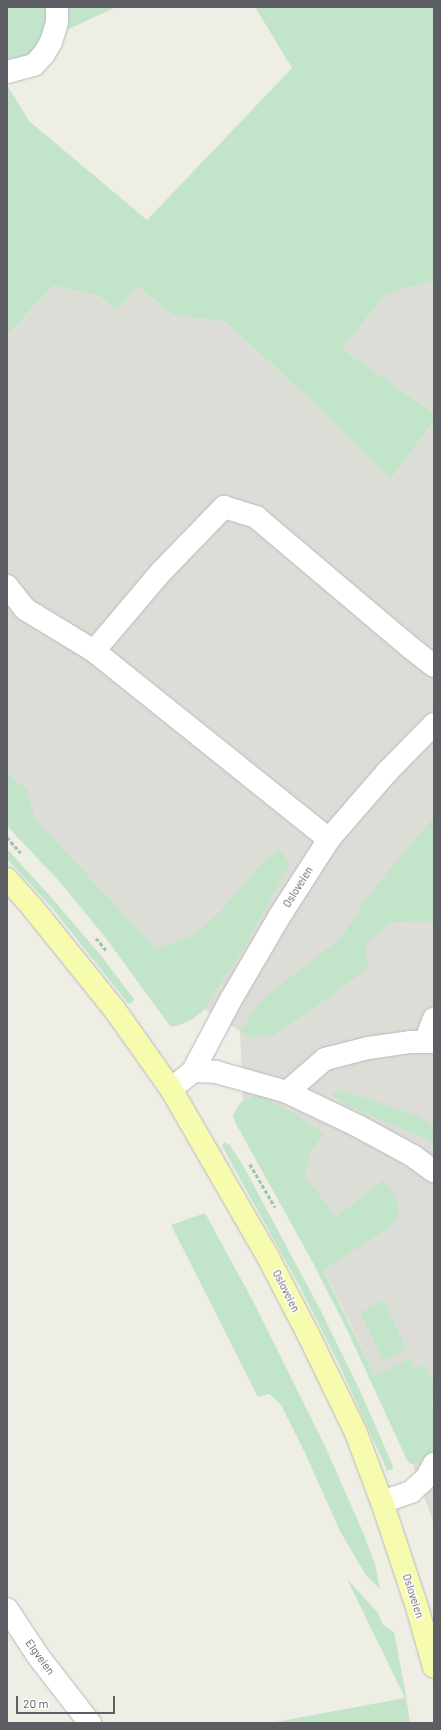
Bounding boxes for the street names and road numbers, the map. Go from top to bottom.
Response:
street label: Osloveien [280,864,316,910]
street label: Osloveien [270,1268,302,1314]
street label: Osloveien [400,1572,426,1620]
street label: Elgveien [23,1637,57,1677]

